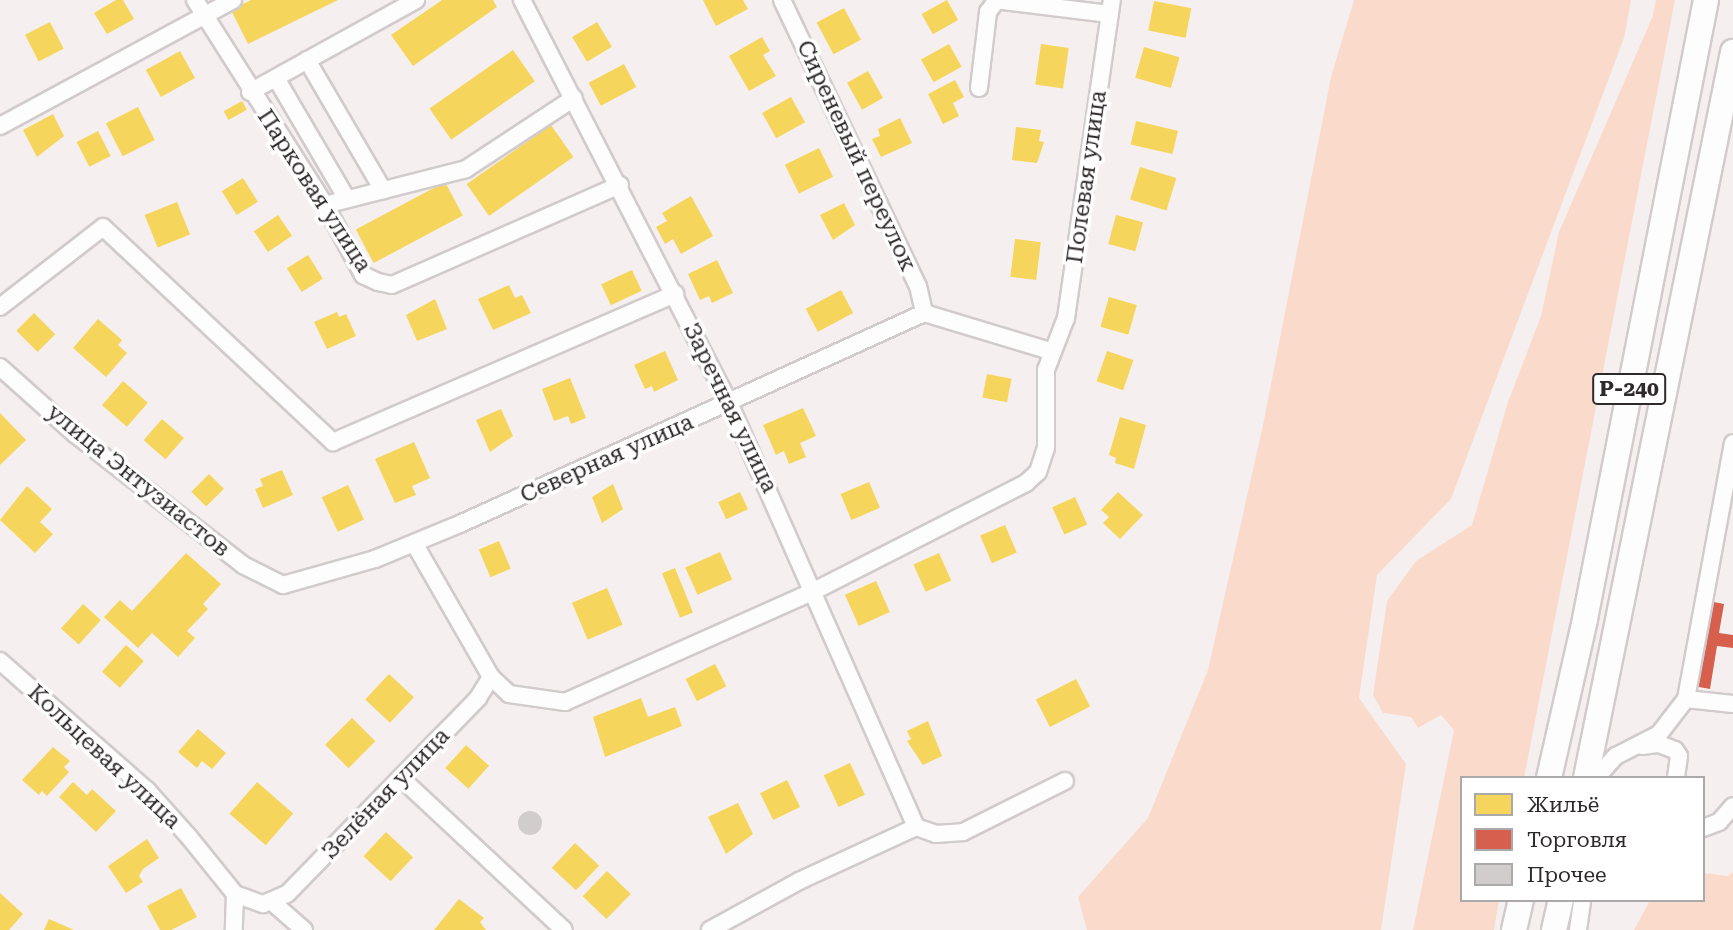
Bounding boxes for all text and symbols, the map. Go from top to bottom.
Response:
street label: Сиреневый переулок [790,36,922,276]
street label: Полевая улица [1061,89,1113,265]
street label: Парковая улица [251,104,377,278]
street label: Заречная улица [677,318,783,498]
road number: Р-240 [1590,372,1668,406]
street label: улица Энтузиастов [41,399,235,563]
street label: Северная улица [516,408,698,510]
street label: Кольцевая улица [22,679,186,835]
street label: Зелёная улица [316,723,456,865]
legend [1460,776,1705,902]
text: Жильё [1527,793,1599,817]
text: Торговля [1527,828,1627,852]
text: Прочее [1527,863,1607,887]

